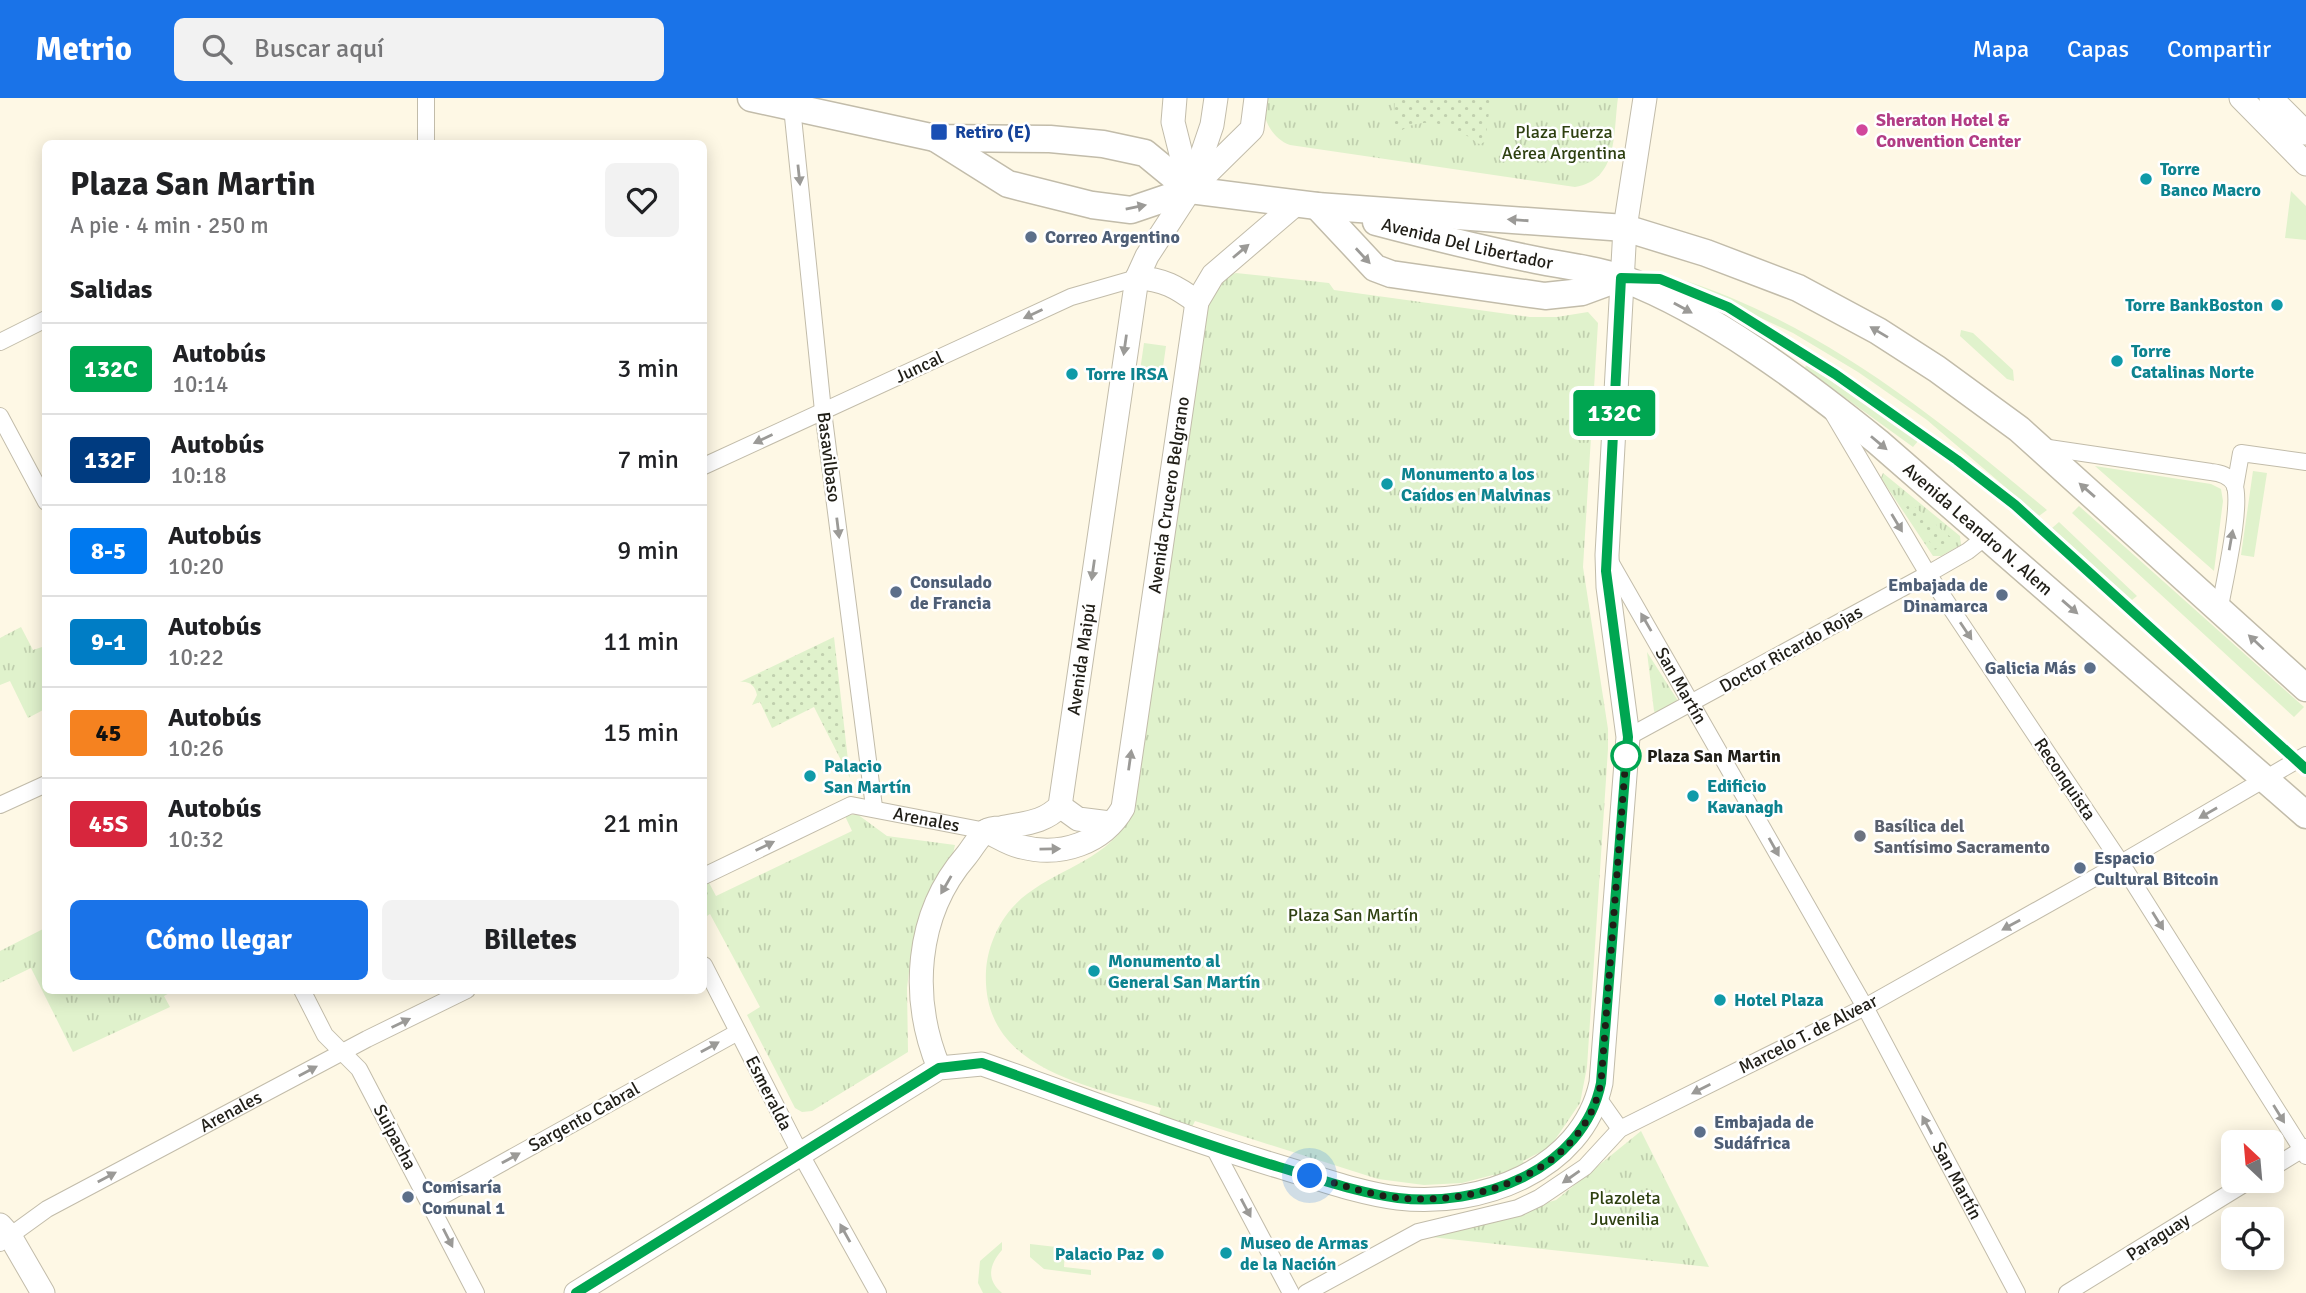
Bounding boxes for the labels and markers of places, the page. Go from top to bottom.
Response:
place label: Sheraton Hotel & Convention Center [1876,109,2022,152]
place label: Retiro (E) [955,121,1031,143]
marker: Retiro (E) [929,122,949,142]
marker: Sheraton Hotel & Convention Center [1854,122,1870,138]
place label: Torre Banco Macro [2160,158,2261,201]
marker: Torre Banco Macro [2138,171,2154,187]
place label: Correo Argentino [1045,226,1180,248]
marker: Correo Argentino [1023,229,1039,245]
place label: Torre BankBoston [2125,294,2263,316]
marker: Torre BankBoston [2269,297,2285,313]
place label: Torre Catalinas Norte [2131,340,2254,383]
marker: Torre Catalinas Norte [2109,353,2125,369]
place label: Torre IRSA [1086,363,1169,385]
marker: Torre IRSA [1064,366,1080,382]
place label: Monumento a los Caídos en Malvinas [1401,463,1551,506]
marker: Monumento a los Caídos en Malvinas [1379,476,1395,492]
place label: Consulado de Francia [910,571,992,614]
place label: Embajada de Dinamarca [1888,574,1988,617]
marker: Consulado de Francia [888,584,904,600]
marker: Embajada de Dinamarca [1994,587,2010,603]
place label: Galicia Más [1985,657,2076,679]
marker: Galicia Más [2082,660,2098,676]
marker: Plaza San Martin [1611,741,1641,771]
place label: Plaza San Martin [1647,745,1781,767]
place label: Palacio San Martín [824,755,911,798]
marker: Palacio San Martín [802,768,818,784]
place label: Edificio Kavanagh [1707,775,1784,818]
marker: Edificio Kavanagh [1685,788,1701,804]
place label: Basílica del Santísimo Sacramento [1874,815,2050,858]
marker: Basílica del Santísimo Sacramento [1852,828,1868,844]
place label: Espacio Cultural Bitcoin [2094,847,2219,890]
marker: Espacio Cultural Bitcoin [2072,860,2088,876]
place label: Monumento al General San Martín [1108,950,1261,993]
marker: Monumento al General San Martín [1086,963,1102,979]
place label: Hotel Plaza [1734,989,1824,1011]
marker: Hotel Plaza [1712,992,1728,1008]
place label: Embajada de Sudáfrica [1714,1111,1814,1154]
marker: Embajada de Sudáfrica [1692,1124,1708,1140]
place label: Comisaría Comunal 1 [422,1176,505,1219]
marker: Comisaría Comunal 1 [400,1189,416,1205]
place label: Museo de Armas de la Nación [1240,1232,1368,1275]
place label: Palacio Paz [1055,1243,1144,1265]
marker: Museo de Armas de la Nación [1218,1245,1234,1261]
marker: Palacio Paz [1150,1246,1166,1262]

